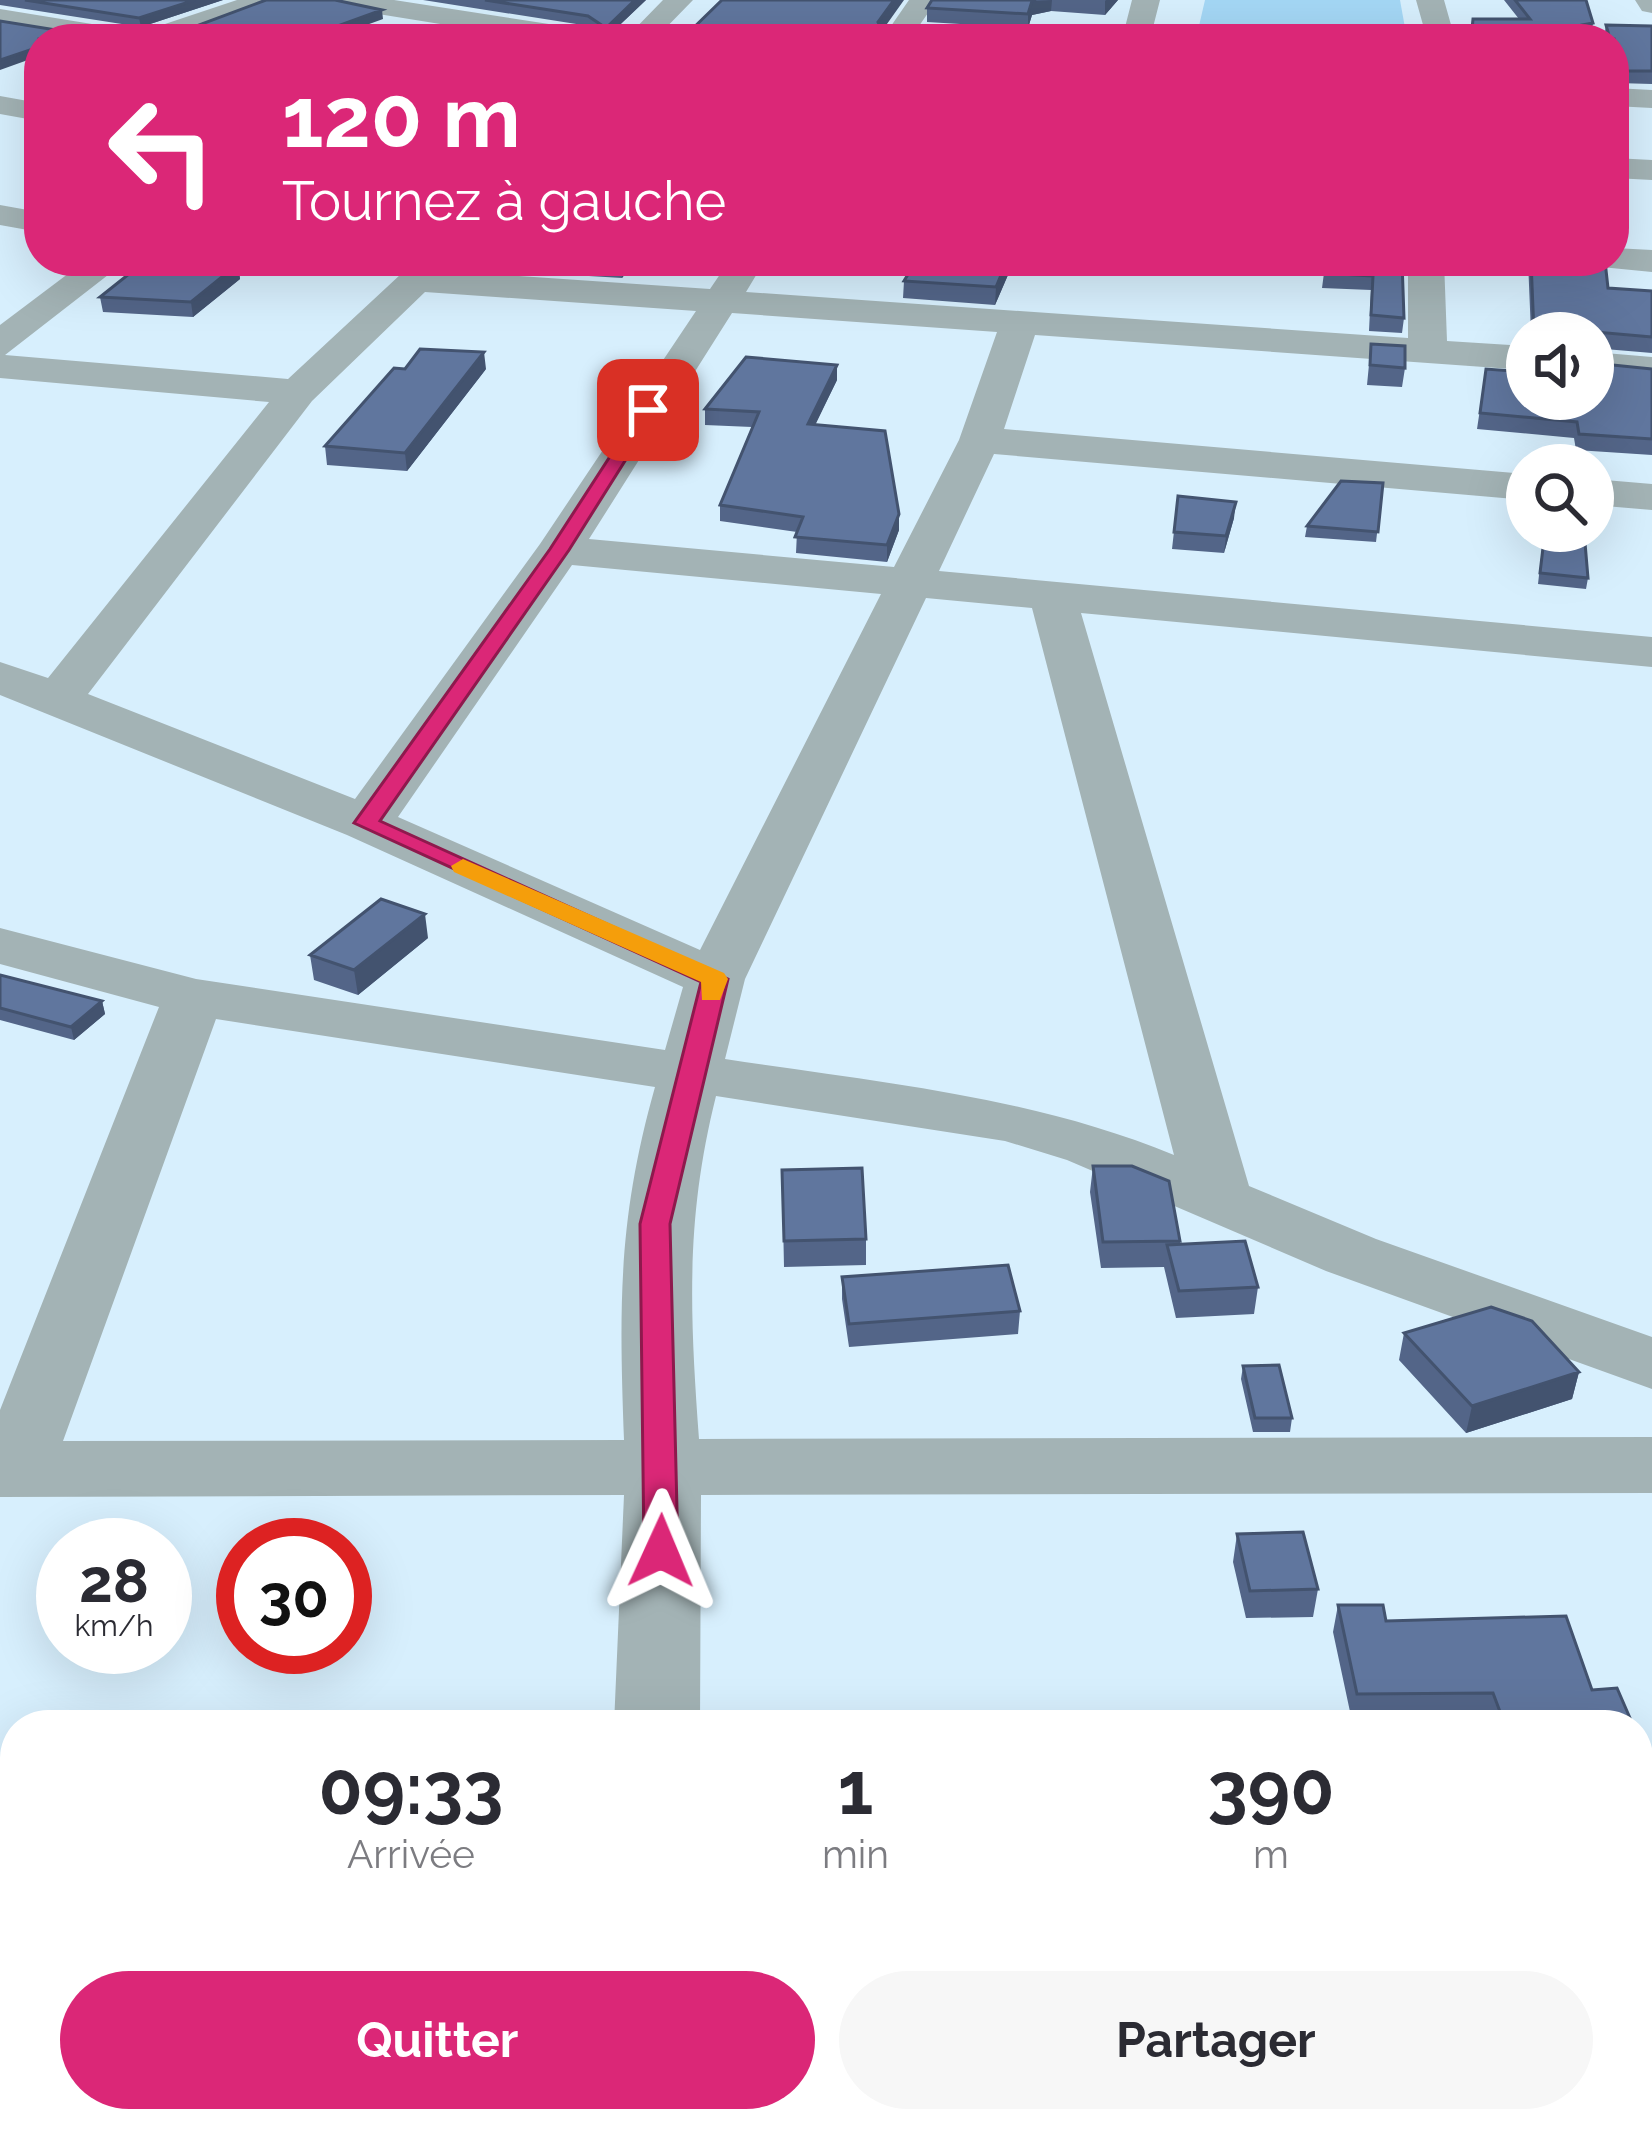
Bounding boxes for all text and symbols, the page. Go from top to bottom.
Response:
text: 120 m [282,68,521,167]
icon: left [84,72,240,228]
text: Tournez à gauche [282,169,726,233]
map controls [1506,312,1614,552]
button: sound [1506,312,1614,420]
pin [597,359,699,461]
icon: arrive [615,377,681,443]
button: search [1506,444,1614,552]
position arrow [598,1488,724,1614]
speed limit sign: 30 [216,1518,372,1674]
text: 28 [79,1546,149,1616]
text: km/h [74,1608,154,1643]
text: 09:33 [319,1746,503,1831]
text: 1 [838,1746,873,1831]
text: 390 [1208,1746,1334,1831]
text: Arrivée [347,1831,475,1877]
text: min [822,1831,889,1877]
text: m [1253,1831,1289,1877]
button: Quitter [60,1971,815,2109]
button: Partager [839,1971,1593,2109]

